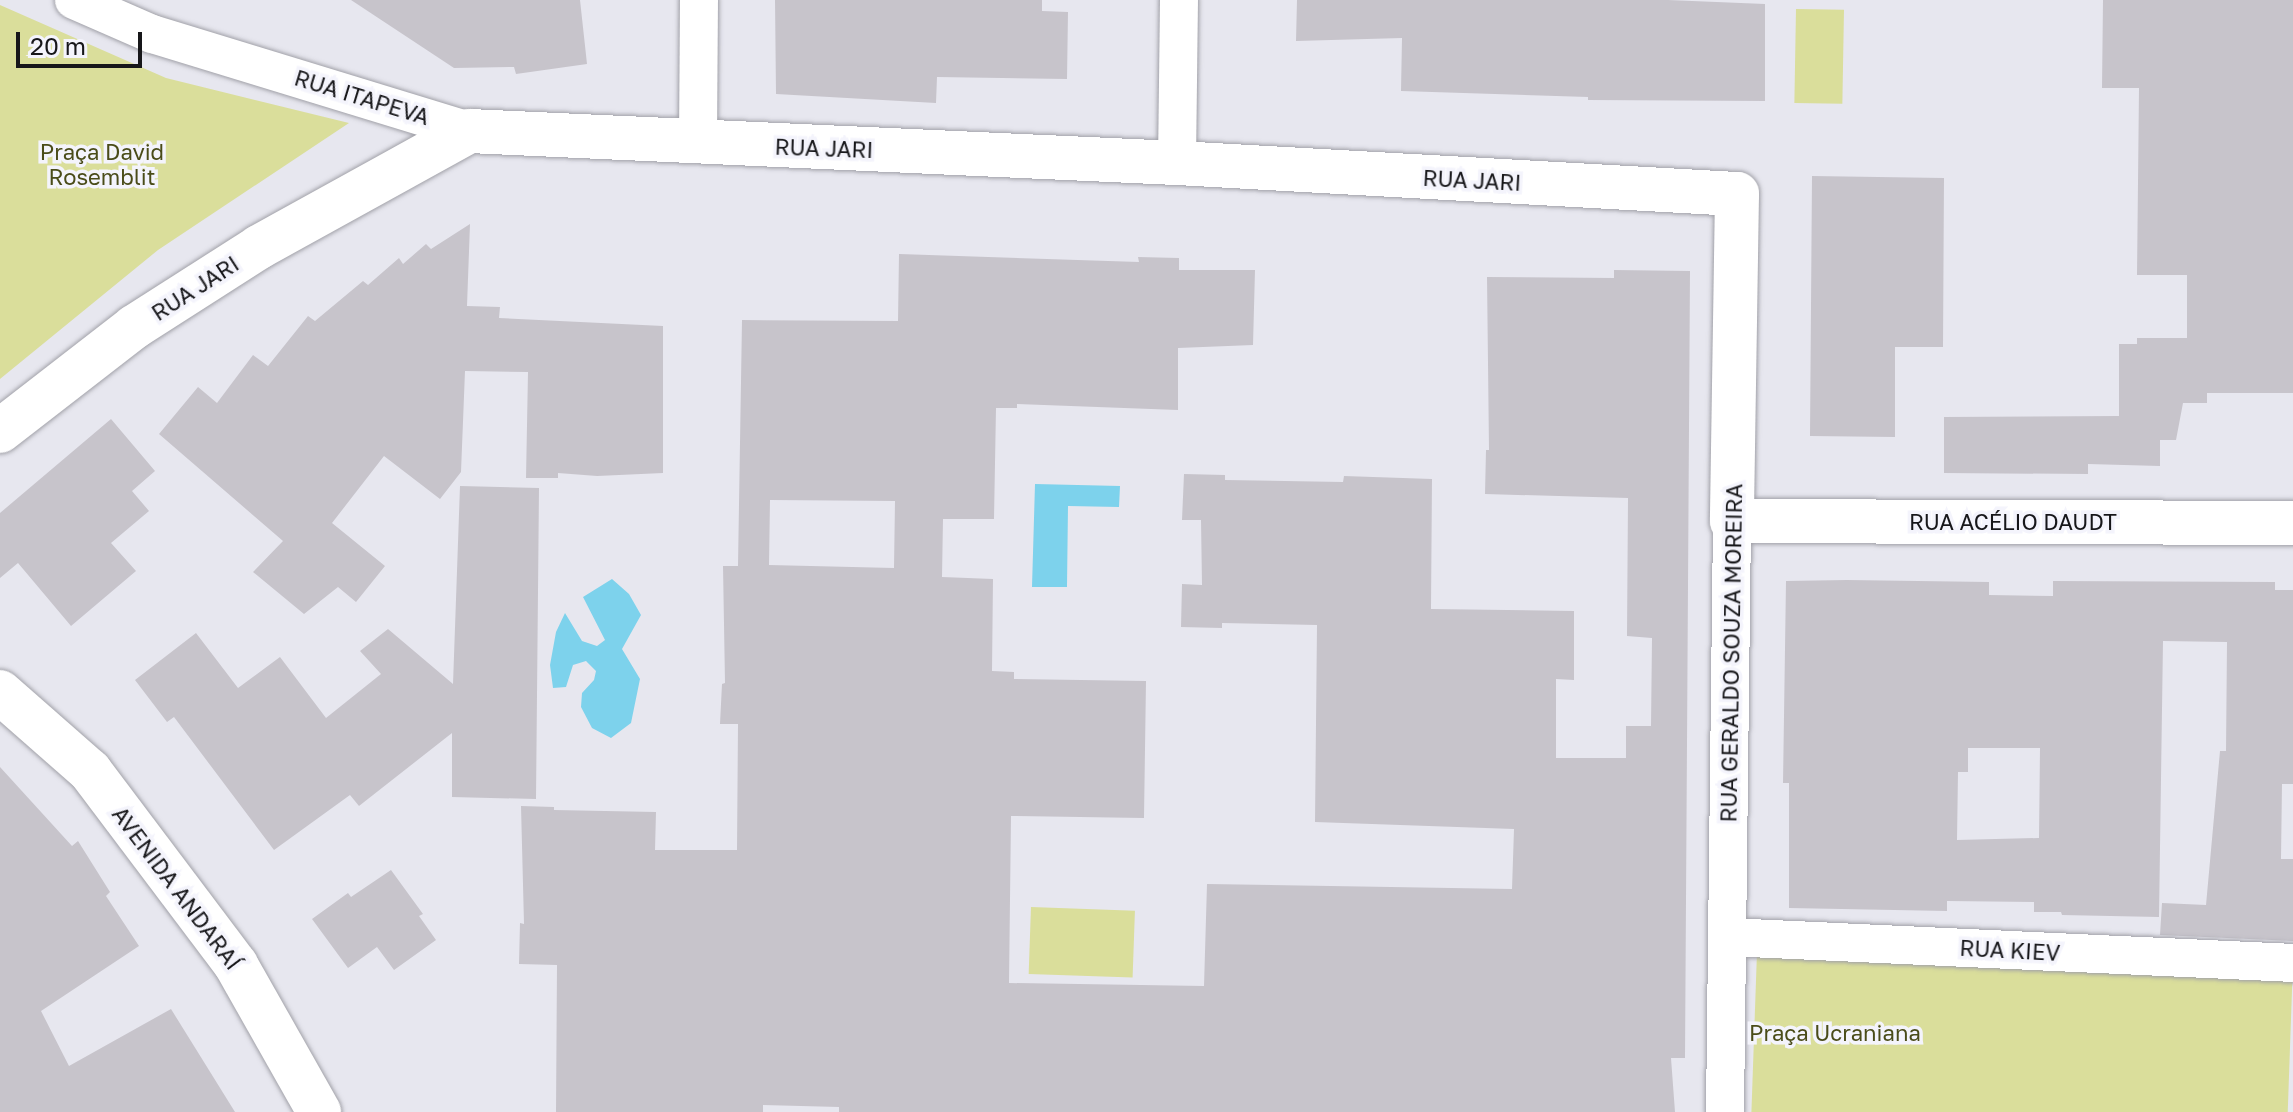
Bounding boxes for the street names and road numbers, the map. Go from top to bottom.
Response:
street label: RUA ITAPEVA [291,64,433,130]
street label: RUA JARI [774,133,874,163]
street label: RUA JARI [1422,164,1522,196]
street label: RUA JARI [146,250,244,326]
street label: RUA GERALDO SOUZA MOREIRA [1715,483,1747,823]
street label: RUA ACÉLIO DAUDT [1909,509,2117,535]
street label: AVENIDA ANDARAÍ [107,801,247,975]
street label: RUA KIEV [1959,934,2061,966]

